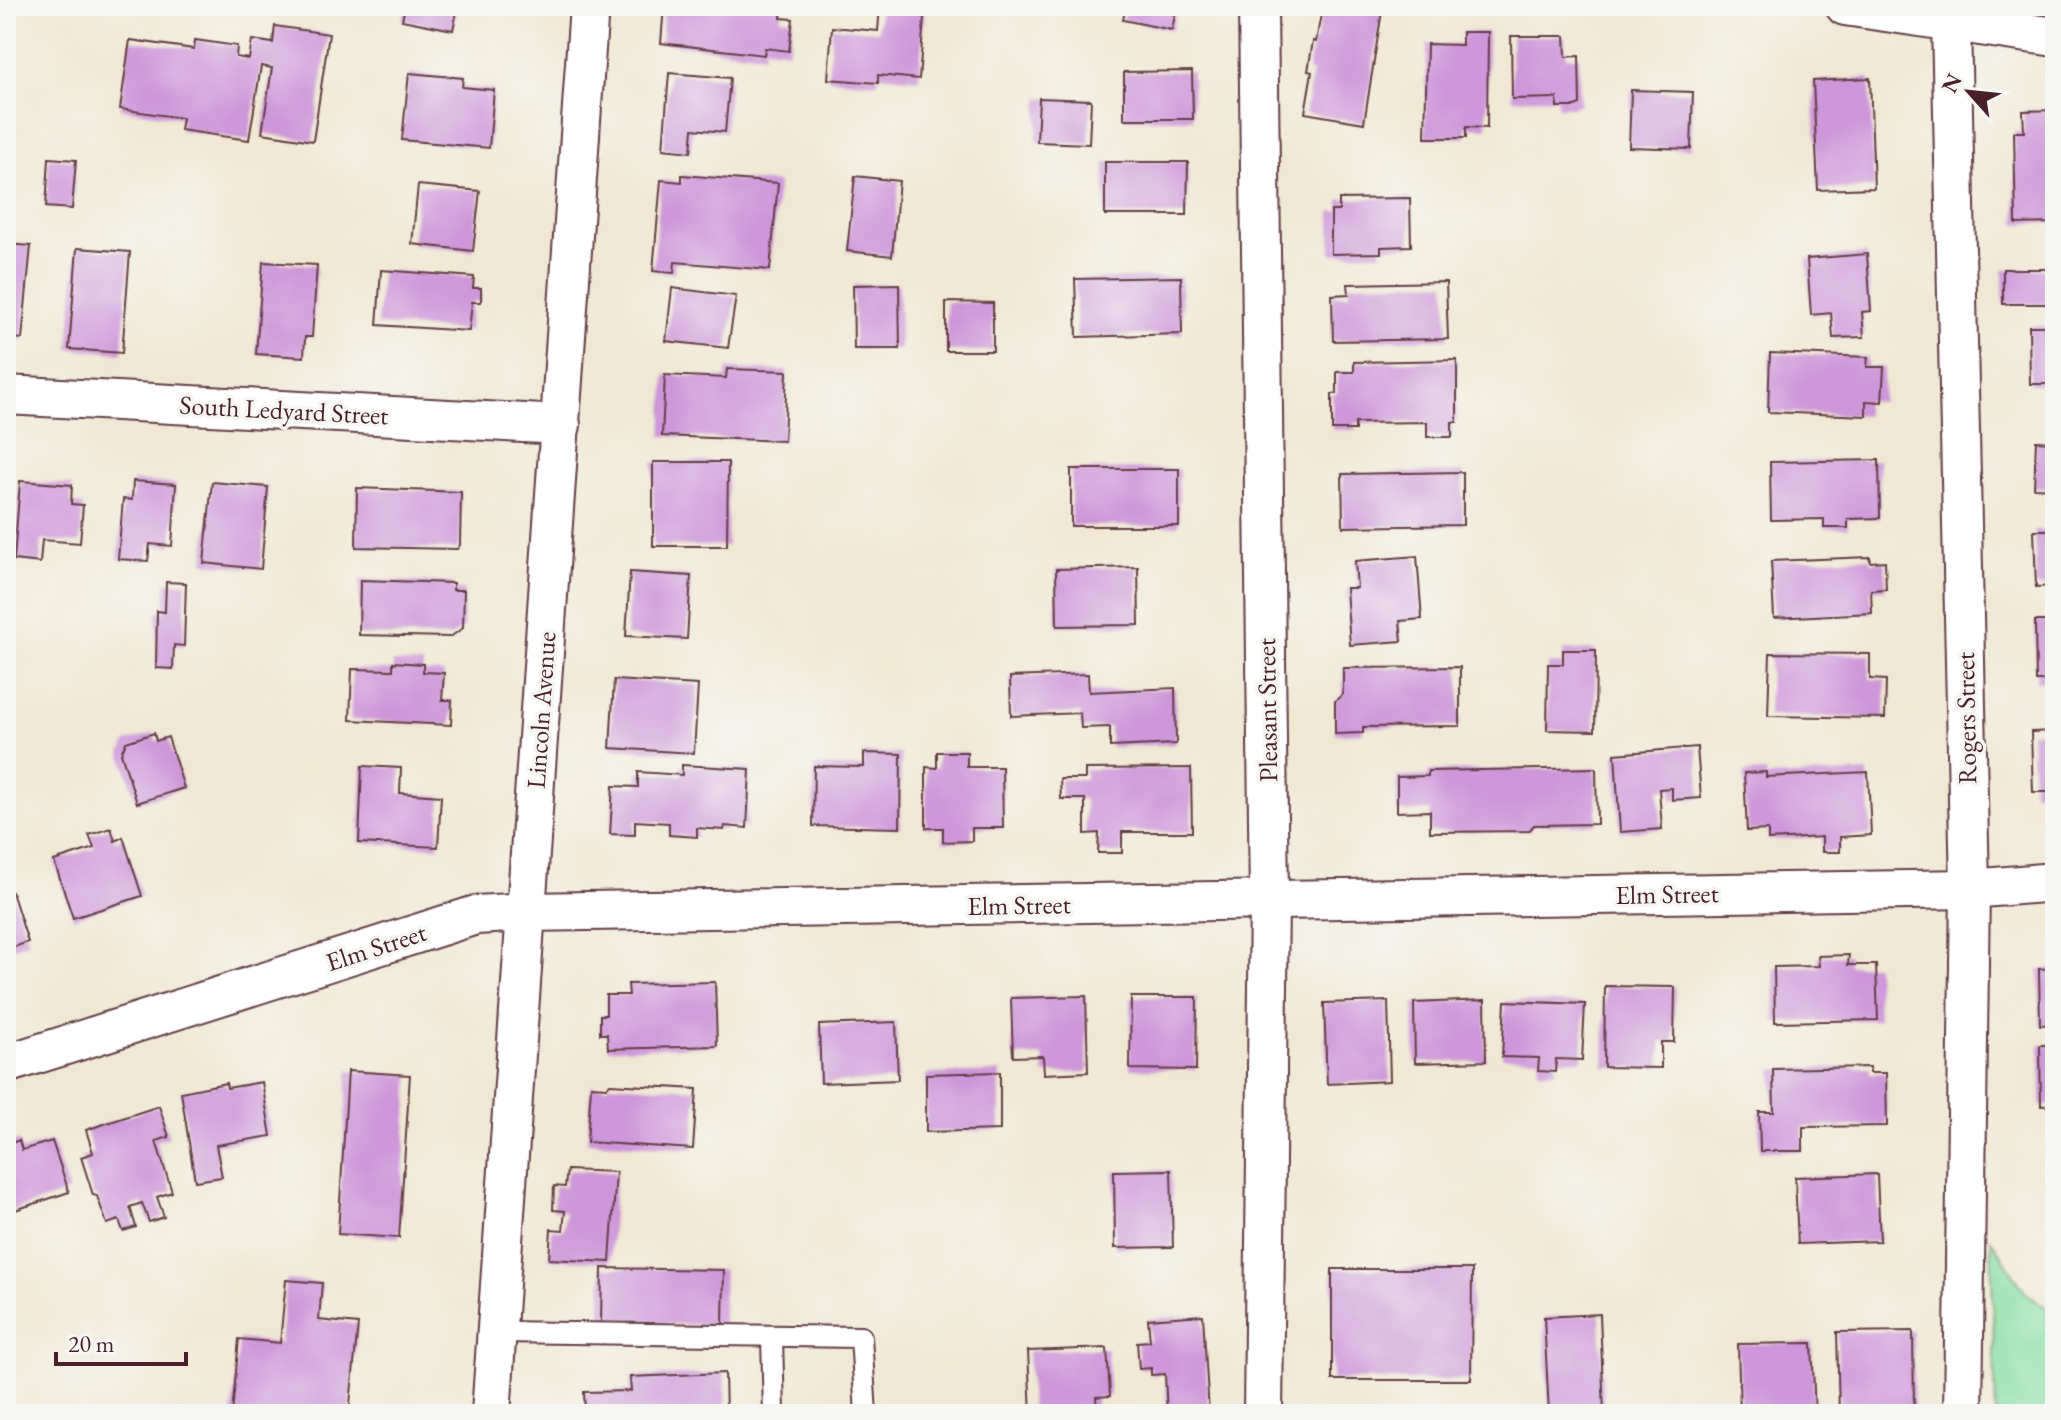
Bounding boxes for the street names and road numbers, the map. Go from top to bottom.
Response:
street label: South Ledyard Street [179,388,389,432]
street label: Lincoln Avenue [519,630,563,790]
street label: Pleasant Street [1249,638,1285,782]
street label: Rogers Street [1948,652,1984,784]
street label: Elm Street [1615,876,1719,912]
street label: Elm Street [967,887,1071,923]
street label: Elm Street [322,915,430,979]

